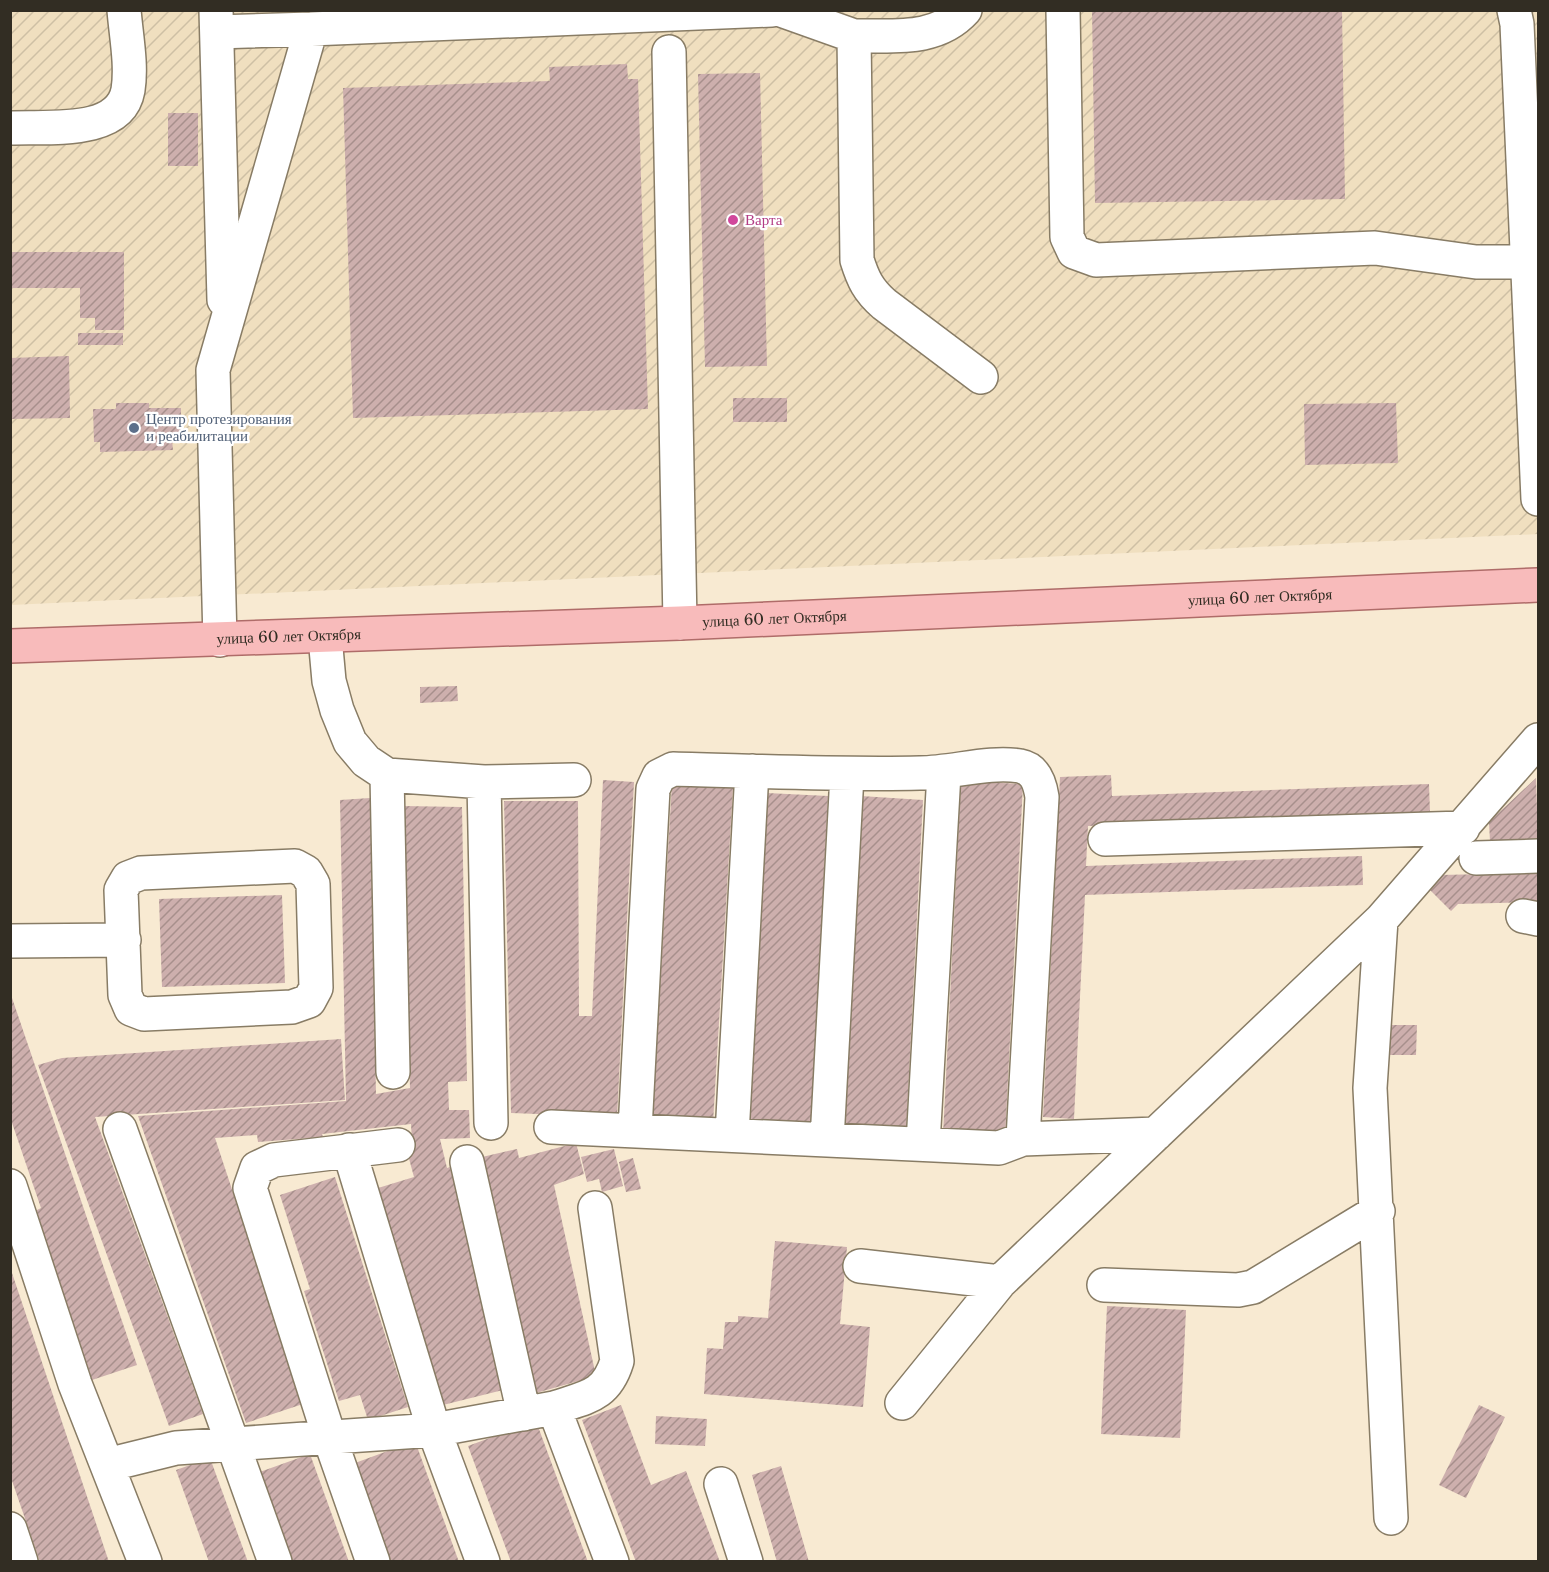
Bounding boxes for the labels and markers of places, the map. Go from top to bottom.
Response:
place label: Варта [745,210,783,229]
marker: Варта [726,213,740,227]
place label: Центр протезирования и реабилитации [146,409,292,445]
marker: Центр протезирования и реабилитации [127,421,141,435]

